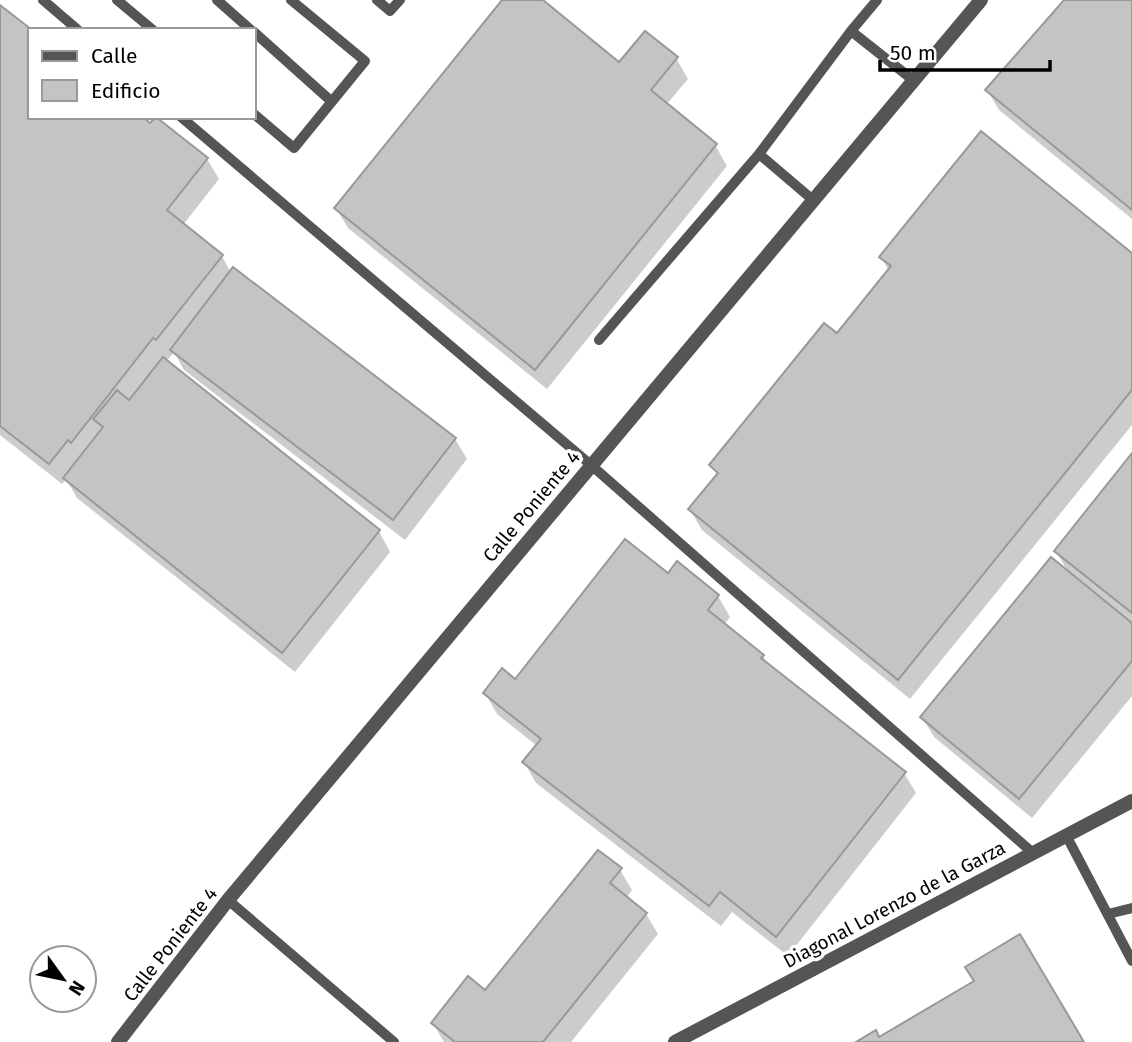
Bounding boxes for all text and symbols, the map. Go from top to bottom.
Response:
legend [28,28,256,119]
scale bar [880,28,1050,72]
text: 50 m [890,40,936,66]
text: Calle [91,43,137,69]
text: Edificio [91,78,161,104]
street label: Calle Poniente 4 [478,446,585,567]
street label: Diagonal Lorenzo de la Garza [779,836,1009,973]
street label: Calle Poniente 4 [119,883,222,1006]
north arrow [28,944,98,1014]
text: N [64,976,90,1000]

